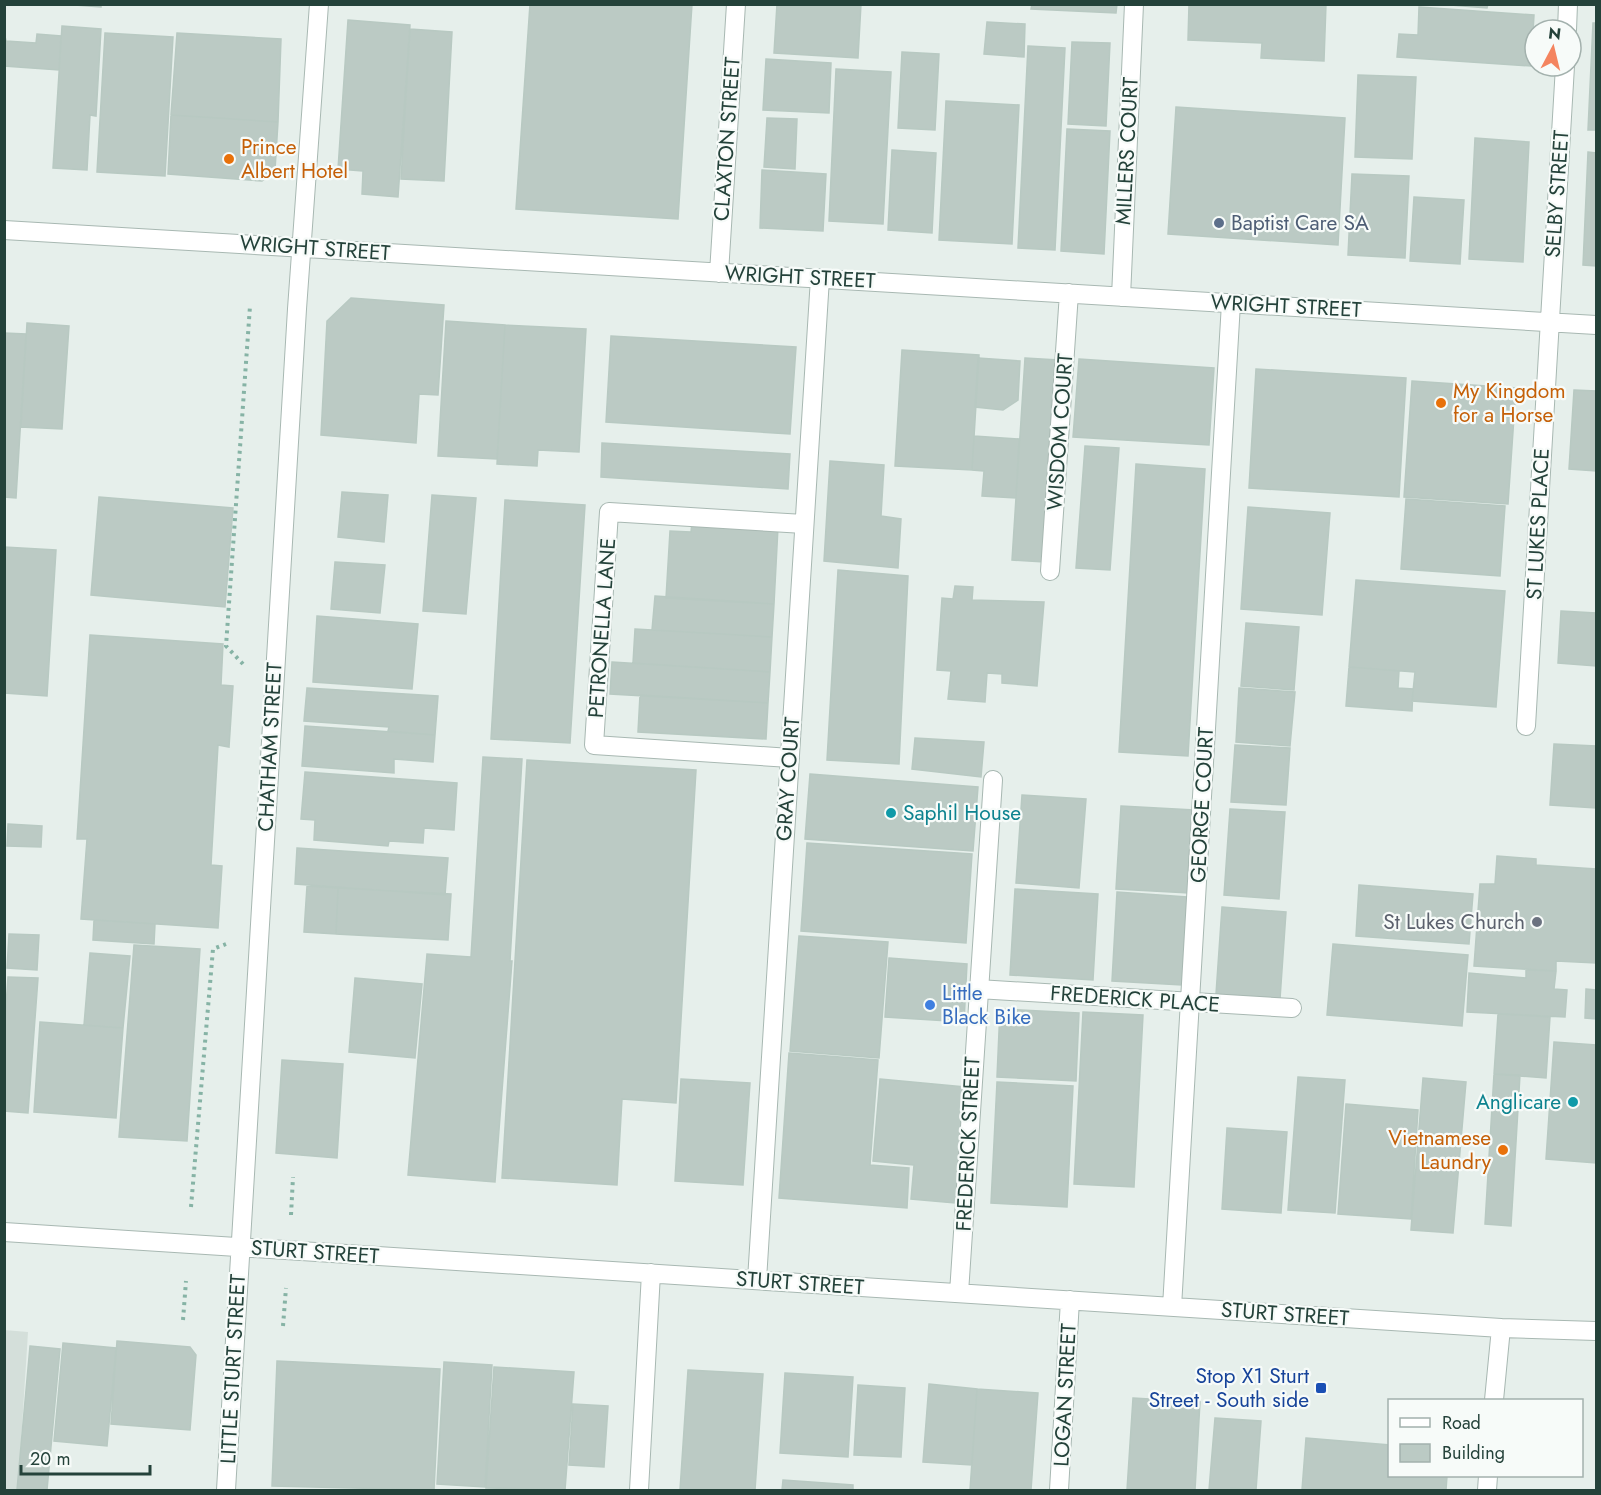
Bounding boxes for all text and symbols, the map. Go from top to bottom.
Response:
north arrow [1523,18,1583,78]
text: N [1547,21,1562,46]
street label: CLAXTON STREET [706,56,748,222]
street label: MILLERS COURT [1108,76,1146,226]
street label: SELBY STREET [1538,129,1576,259]
place label: Prince Albert Hotel [241,132,348,186]
marker: Prince Albert Hotel [222,152,236,166]
place label: Baptist Care SA [1231,208,1369,238]
marker: Baptist Care SA [1212,216,1226,230]
street label: WRIGHT STREET [239,228,392,268]
street label: WRIGHT STREET [724,258,876,296]
street label: WRIGHT STREET [1210,287,1362,325]
street label: WISDOM COURT [1040,352,1080,511]
place label: My Kingdom for a Horse [1453,376,1566,430]
marker: My Kingdom for a Horse [1434,396,1448,410]
street label: ST LUKES PLACE [1519,447,1557,601]
street label: PETRONELLA LANE [581,537,623,719]
street label: CHATHAM STREET [251,661,289,832]
street label: GRAY COURT [769,716,807,842]
street label: GEORGE COURT [1183,726,1221,884]
place label: Saphil House [903,798,1021,828]
marker: Saphil House [884,806,898,820]
place label: St Lukes Church [1383,907,1525,937]
marker: St Lukes Church [1530,915,1544,929]
place label: Little Black Bike [942,978,1031,1032]
street label: FREDERICK PLACE [1049,978,1221,1020]
marker: Little Black Bike [923,998,937,1012]
street label: FREDERICK STREET [948,1056,988,1232]
place label: Anglicare [1476,1087,1561,1117]
marker: Anglicare [1566,1095,1580,1109]
place label: Vietnamese Laundry [1388,1123,1492,1177]
marker: Vietnamese Laundry [1496,1143,1510,1157]
street label: STURT STREET [250,1233,380,1271]
street label: STURT STREET [735,1264,865,1302]
street label: LITTLE STURT STREET [213,1273,253,1465]
street label: STURT STREET [1220,1295,1350,1333]
street label: LOGAN STREET [1046,1322,1084,1467]
place label: Stop X1 Sturt Street - South side [1149,1361,1309,1415]
marker: Stop X1 Sturt Street - South side [1314,1381,1328,1395]
legend [1388,1399,1583,1477]
text: Road [1442,1410,1481,1436]
scale bar [21,1438,150,1476]
text: Building [1442,1440,1505,1466]
text: 20 m [30,1446,70,1472]

